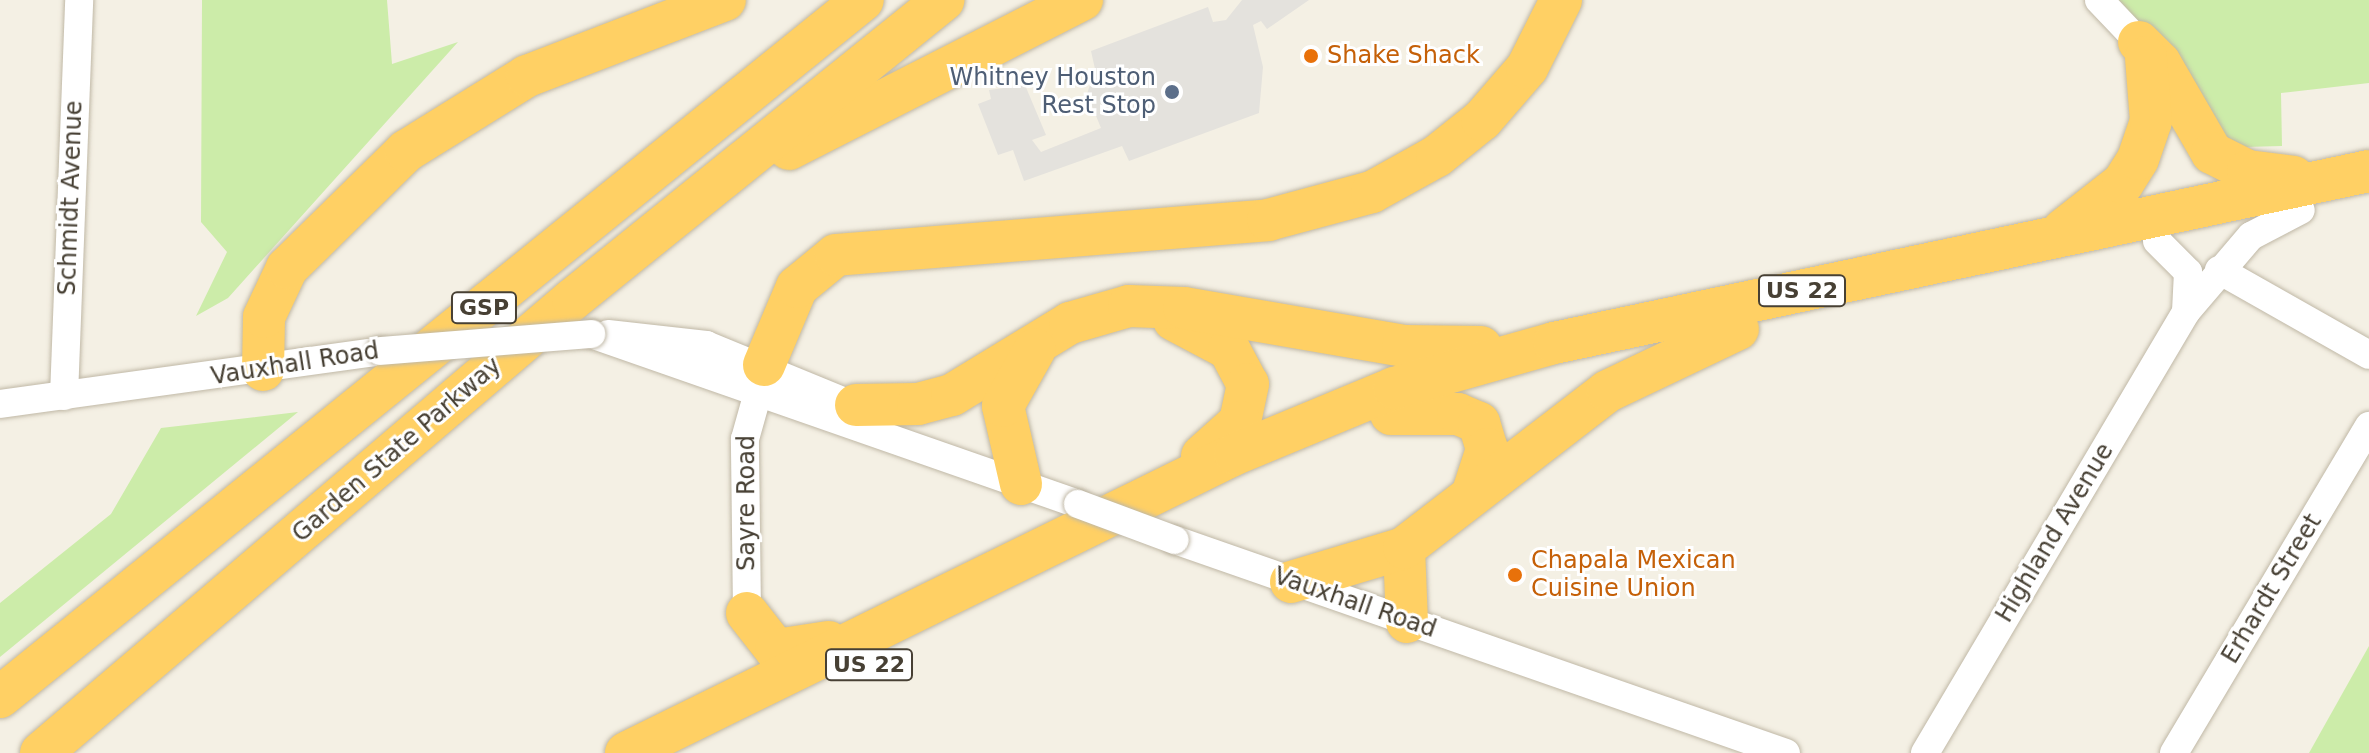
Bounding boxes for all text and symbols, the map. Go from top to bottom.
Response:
place label: Shake Shack [1327,42,1480,70]
marker: Shake Shack [1302,47,1320,65]
place label: Whitney Houston Rest Stop [949,64,1156,120]
marker: Whitney Houston Rest Stop [1163,83,1181,101]
street label: Schmidt Avenue [53,100,89,296]
road number: US 22 [1758,273,1846,309]
road number: GSP [450,290,518,326]
street label: Vauxhall Road [209,336,381,392]
street label: Garden State Parkway [287,351,507,549]
street label: Sayre Road [733,435,761,571]
street label: Highland Avenue [1990,438,2120,628]
street label: Erhardt Street [2216,509,2328,669]
place label: Chapala Mexican Cuisine Union [1531,547,1736,603]
street label: Vauxhall Road [1270,562,1440,644]
marker: Chapala Mexican Cuisine Union [1506,566,1524,584]
road number: US 22 [825,647,913,683]

